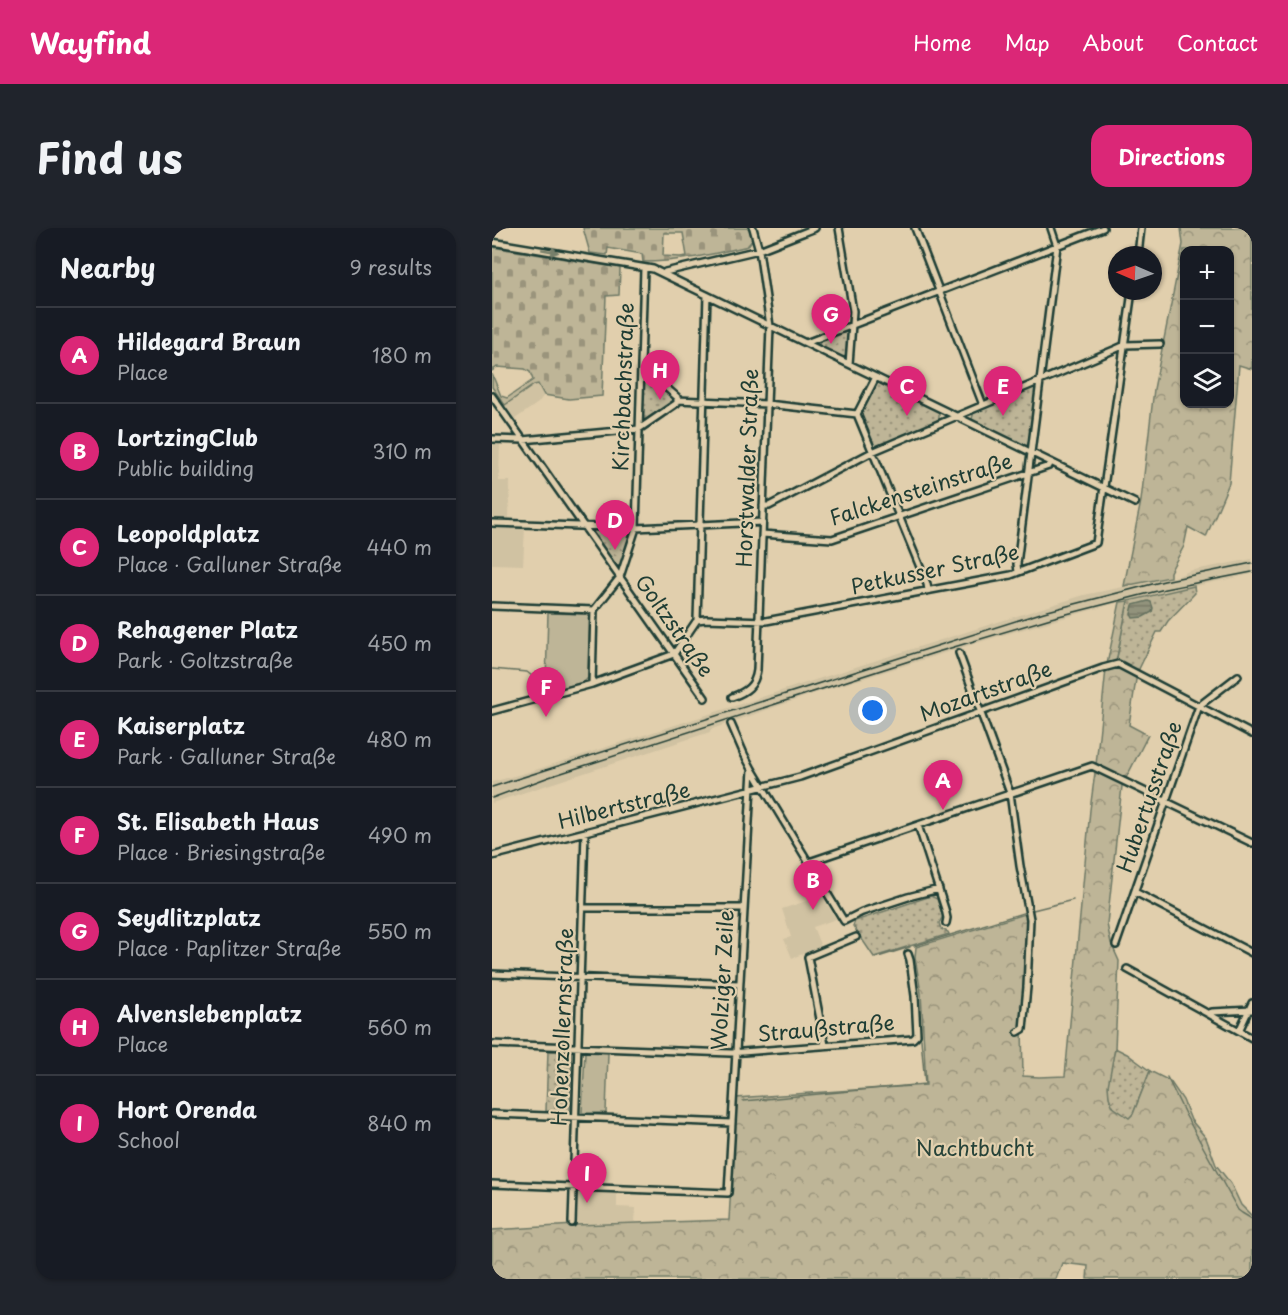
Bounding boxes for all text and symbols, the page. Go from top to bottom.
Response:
text: Wayfind [30,21,151,64]
text: Home [913,26,972,58]
text: Map [1005,26,1050,58]
text: About [1083,26,1144,58]
text: Contact [1177,26,1258,58]
text: Find us [36,125,183,188]
button: Directions [1091,125,1252,187]
north arrow [1108,246,1162,300]
map controls [1180,246,1234,408]
button: + [1180,246,1234,300]
one-way arrow [540,247,559,256]
text: Nearby [60,248,155,287]
text: 9 results [350,252,432,282]
pin: G [812,294,850,344]
button: − [1180,300,1234,354]
street label: Kirchbachstraße [603,302,641,472]
text: Hildegard Braun [117,324,301,357]
text: A [72,340,87,370]
text: 180 m [372,340,432,370]
pin: H [640,350,680,400]
button: layers [1180,354,1234,408]
text: Place [117,357,168,387]
pin: C [888,366,926,416]
pin: E [984,366,1022,416]
street label: Horstwalder Straße [727,368,765,568]
text: LortzingClub [117,420,258,453]
text: B [73,436,86,466]
text: 310 m [372,436,432,466]
street label: Falckensteinstraße [825,443,1016,533]
text: Public building [117,453,254,483]
pin: D [596,500,634,550]
text: Leopoldplatz [117,516,260,549]
text: C [72,532,87,562]
text: 440 m [367,532,432,562]
street label: Petkusser Straße [847,535,1022,601]
text: Place · Galluner Straße [117,549,342,579]
street label: Goltzstraße [628,567,723,683]
text: Rehagener Platz [117,612,298,645]
text: D [72,628,87,658]
text: 450 m [367,628,432,658]
text: Park · Goltzstraße [117,645,293,675]
street label: Mozartstraße [915,651,1056,729]
pin: F [526,668,566,717]
your location [858,696,887,725]
text: Kaiserplatz [117,708,245,741]
street label: Hubertusstraße [1107,716,1189,876]
text: E [73,724,86,754]
text: 480 m [367,724,432,754]
text: Park · Galluner Straße [117,741,336,771]
pin: A [924,760,962,810]
street label: Hilbertstraße [554,772,693,836]
text: St. Elisabeth Haus [117,804,319,837]
text: F [74,820,85,850]
text: 490 m [368,820,432,850]
text: Place · Briesingstraße [117,837,325,867]
pin: B [794,860,832,910]
text: Seydlitzplatz [117,900,261,933]
street label: Wolziger Zeile [701,909,741,1051]
text: G [71,916,88,946]
text: 550 m [367,916,432,946]
street label: Hohenzollernstraße [542,927,580,1127]
text: Place · Paplitzer Straße [117,933,341,963]
text: Alvenslebenplatz [117,996,302,1029]
street label: Straußstraße [756,1005,896,1049]
text: H [72,1012,87,1042]
text: 560 m [367,1012,432,1042]
text: Place [117,1029,168,1059]
text: Hort Orenda [117,1092,257,1125]
text: I [76,1108,83,1138]
text: 840 m [367,1108,432,1138]
text: School [117,1125,180,1155]
park label: Nachtbucht [916,1131,1035,1163]
pin: I [568,1154,607,1203]

